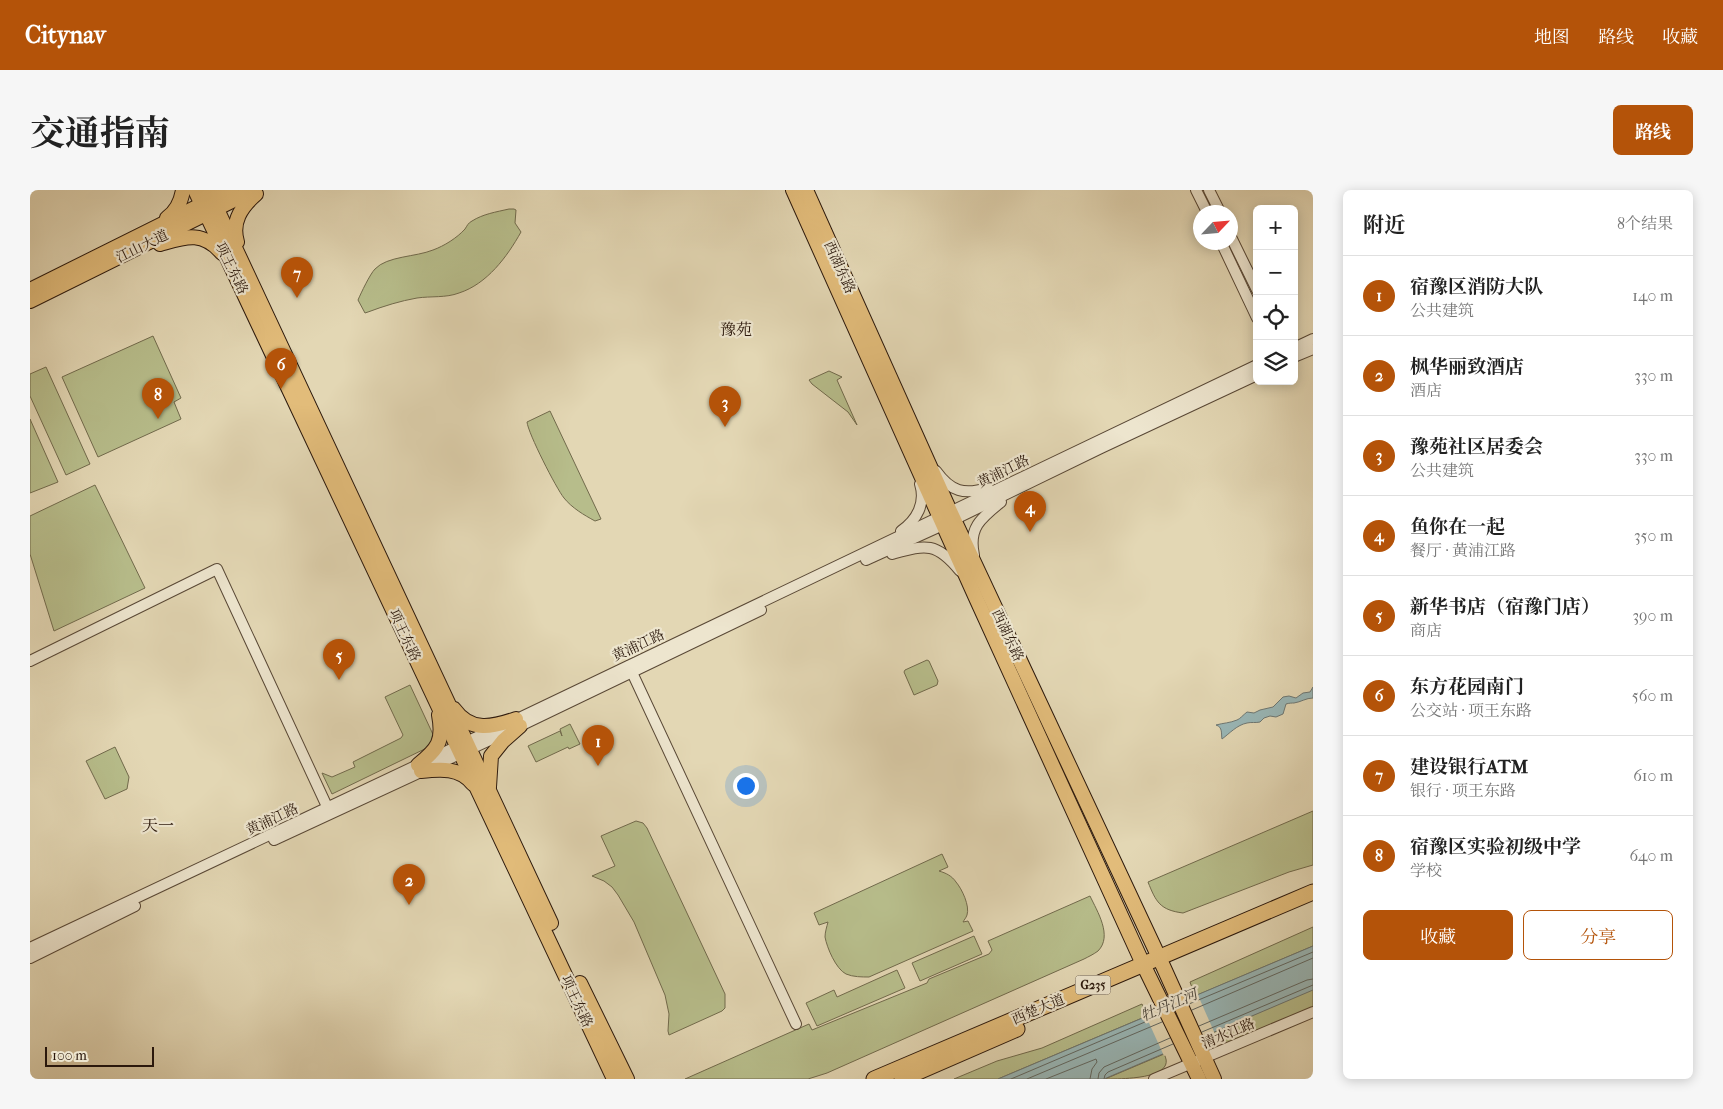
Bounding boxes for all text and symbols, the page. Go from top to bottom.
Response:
text: Citynav [25,21,106,49]
text: 地图 [1534,27,1570,48]
text: 路线 [1598,27,1634,48]
text: 收藏 [1662,27,1698,48]
button: 路线 [1613,105,1693,155]
text: 交通指南 [30,113,170,154]
north arrow [1193,205,1238,250]
map controls [1253,205,1298,385]
button: + [1253,205,1298,250]
text: 附近 [1363,213,1405,237]
text: 8个结果 [1617,214,1673,233]
street label: 江山大道 [113,227,171,266]
street label: 西湖东路 [820,238,859,296]
street label: 项王东路 [212,239,251,297]
button: − [1253,250,1298,295]
pin: 7 [281,257,313,298]
text: 宿豫区消防大队 [1410,276,1543,298]
text: 1 [1376,286,1382,305]
text: 140 m [1632,286,1673,305]
button: locate [1253,295,1298,340]
text: 公共建筑 [1410,301,1474,320]
district label: 豫苑 [720,320,752,339]
button: layers [1253,340,1298,385]
pin: 6 [265,348,297,389]
text: 枫华丽致酒店 [1410,356,1524,378]
text: 2 [1375,366,1383,385]
text: 330 m [1634,366,1673,385]
pin: 8 [142,378,174,419]
text: 酒店 [1410,381,1442,400]
pin: 3 [709,386,741,427]
text: 豫苑社区居委会 [1410,436,1543,458]
text: 3 [1376,446,1382,465]
text: 330 m [1634,446,1673,465]
street label: 黄浦江路 [974,452,1032,491]
text: 公共建筑 [1410,461,1474,480]
pin: 4 [1014,491,1046,532]
text: 鱼你在一起 [1410,516,1505,538]
text: 4 [1374,526,1384,545]
text: 350 m [1634,526,1673,545]
text: 餐厅 · 黄浦江路 [1410,541,1516,560]
text: 新华书店（宿豫门店） [1410,596,1600,618]
street label: 项王东路 [385,606,424,664]
street label: 西湖东路 [988,606,1027,664]
text: 5 [1376,606,1382,625]
text: 390 m [1632,606,1673,625]
text: 商店 [1410,621,1442,640]
street label: 黄浦江路 [609,626,667,665]
pin: 5 [323,639,355,680]
text: 东方花园南门 [1410,676,1524,698]
text: 6 [1375,686,1383,705]
text: 560 m [1632,686,1673,705]
text: 公交站 · 项王东路 [1410,701,1532,720]
pin: 1 [582,725,614,766]
text: 建设银行ATM [1410,756,1528,778]
text: 7 [1375,766,1383,785]
text: 610 m [1633,766,1673,785]
your location [733,773,759,799]
text: 银行 · 项王东路 [1410,781,1516,800]
street label: 黄浦江路 [243,800,301,839]
district label: 天一 [142,816,174,835]
text: 宿豫区实验初级中学 [1410,836,1581,858]
text: 8 [1375,846,1383,865]
text: 640 m [1629,846,1673,865]
text: 学校 [1410,861,1442,880]
pin: 2 [393,864,425,905]
button: 收藏 [1363,910,1513,960]
button: 分享 [1523,910,1673,960]
street label: 项王东路 [557,972,596,1030]
road number: G235 [1076,976,1110,994]
water label: 牡丹江河 [1138,984,1203,1025]
street label: 西楚大道 [1009,991,1067,1028]
street label: 清水江路 [1199,1015,1257,1052]
scale bar [45,1044,154,1067]
text: 100 m [52,1047,87,1064]

